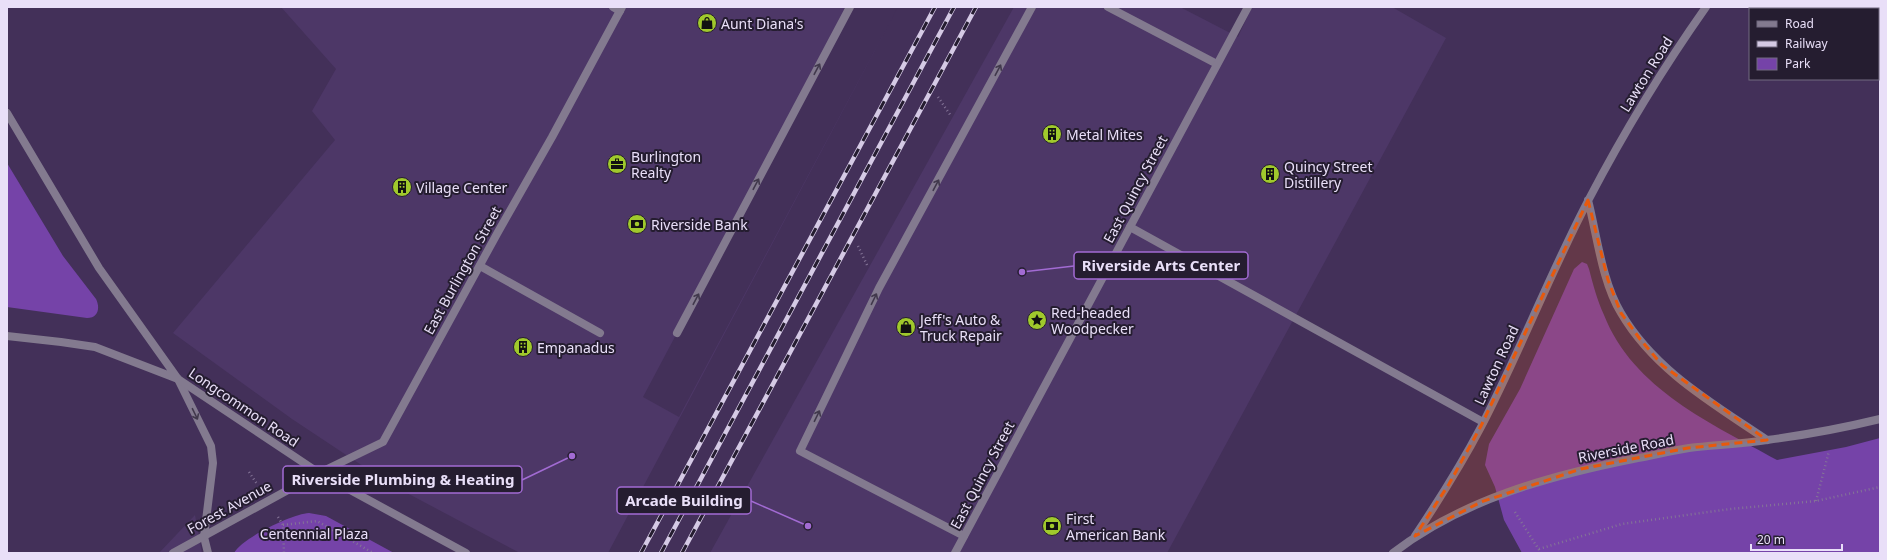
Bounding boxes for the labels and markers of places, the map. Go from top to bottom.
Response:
shop icon: Aunt Diana's [696,12,718,34]
place label: Aunt Diana's [721,14,804,33]
building icon: Metal Mites [1041,123,1063,145]
place label: Metal Mites [1066,125,1143,144]
place label: Burlington Realty [631,147,701,182]
office icon: Burlington Realty [606,153,628,175]
place label: Quincy Street Distillery [1284,157,1372,192]
building icon: Quincy Street Distillery [1259,163,1281,185]
building icon: Village Center [391,176,413,198]
place label: Village Center [416,178,508,197]
bank icon: Riverside Bank [626,213,648,235]
place label: Riverside Bank [651,215,748,234]
callout: Riverside Arts Center [1074,252,1248,279]
place label: Red-headed Woodpecker [1051,303,1134,338]
place icon: Red-headed Woodpecker [1026,309,1048,331]
place label: Jeff's Auto & Truck Repair [918,310,1002,345]
shop icon: Jeff's Auto & Truck Repair [895,316,917,338]
building icon: Empanadus [512,336,534,358]
place label: Empanadus [537,338,615,357]
callout: Riverside Plumbing & Heating [283,466,522,493]
callout: Arcade Building [617,487,751,514]
place label: First American Bank [1066,509,1166,544]
bank icon: First American Bank [1041,515,1063,537]

